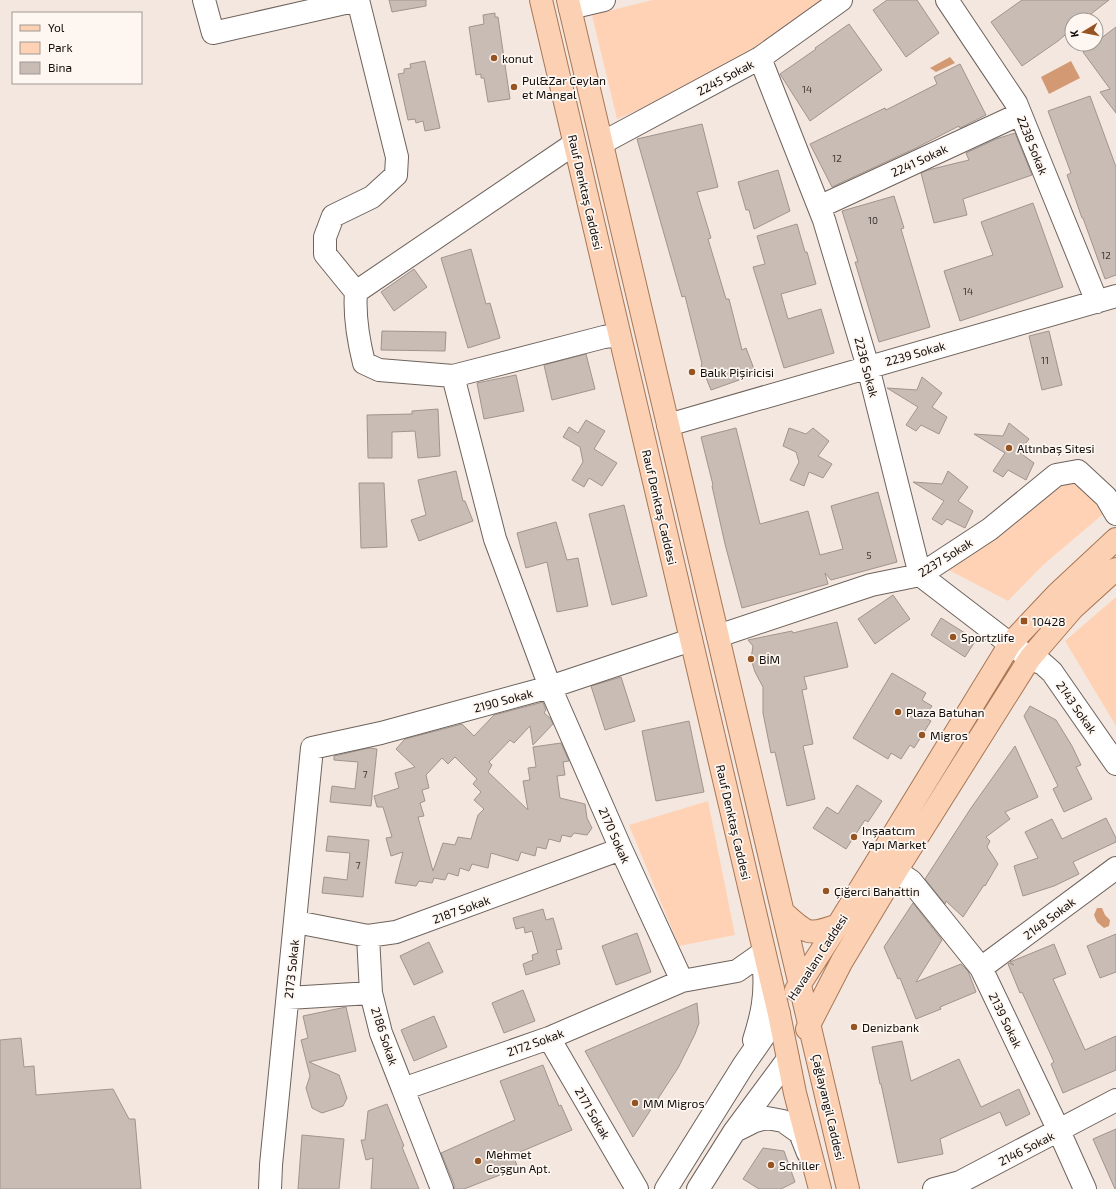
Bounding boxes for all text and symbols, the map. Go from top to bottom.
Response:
legend [12,12,142,84]
north arrow [1064,12,1104,52]
text: Yol [48,20,65,34]
text: K [1067,29,1081,38]
text: Park [48,40,73,54]
place label: konut [502,51,534,65]
marker: konut [489,53,499,63]
street label: 2245 Sokak [694,56,756,98]
text: Bina [48,60,72,74]
place label: Pul&Zar Ceylan et Mangal [522,73,606,101]
marker: Pul&Zar Ceylan et Mangal [509,82,519,92]
house number: 14 [802,83,812,95]
street label: 2238 Sokak [1015,113,1051,177]
street label: Rauf Denktaş Caddesi [565,133,606,251]
street label: 2241 Sokak [889,141,949,179]
house number: 12 [832,152,842,164]
house number: 10 [868,214,878,226]
house number: 12 [1101,249,1111,261]
house number: 14 [963,285,973,297]
street label: 2236 Sokak [852,335,882,399]
street label: 2239 Sokak [883,338,947,368]
house number: 11 [1041,354,1049,366]
place label: Balık Pişiricisi [700,365,774,380]
marker: Balık Pişiricisi [687,367,697,377]
place label: Altınbaş Sitesi [1017,441,1094,456]
marker: Altınbaş Sitesi [1004,443,1014,453]
street label: Rauf Denktaş Caddesi [639,448,680,566]
street label: 2237 Sokak [915,535,975,579]
house number: 5 [866,549,872,561]
place label: 10428 [1032,614,1065,628]
marker: 10428 [1019,616,1029,626]
place label: Sportzlife [961,630,1014,644]
marker: Sportzlife [948,632,958,642]
place label: BİM [759,652,780,666]
marker: BİM [746,654,756,664]
street label: 2143 Sokak [1054,678,1100,736]
street label: 2190 Sokak [472,685,534,715]
place label: Plaza Batuhan [906,705,985,719]
marker: Plaza Batuhan [893,707,903,717]
place label: Migros [930,728,968,742]
marker: Migros [917,730,927,740]
street label: Rauf Denktaş Caddesi [713,763,754,881]
house number: 7 [362,768,368,780]
street label: 2170 Sokak [596,805,634,865]
place label: Inşaatcım Yapı Market [862,823,927,851]
marker: Inşaatcım Yapı Market [849,832,859,842]
house number: 7 [355,859,361,871]
place label: Çiğerci Bahattin [834,884,920,899]
marker: Çiğerci Bahattin [821,886,831,896]
street label: 2187 Sokak [430,892,492,926]
street label: 2148 Sokak [1020,894,1078,942]
street label: Havaalanı Caddesi [784,911,850,1003]
street label: 2173 Sokak [281,939,301,999]
street label: 2139 Sokak [987,990,1025,1050]
street label: 2186 Sokak [369,1005,401,1067]
place label: Denizbank [862,1020,919,1034]
marker: Denizbank [849,1022,859,1032]
street label: 2172 Sokak [505,1025,565,1059]
street label: Çağlayangil Caddesi [809,1053,848,1162]
street label: 2171 Sokak [573,1085,613,1141]
place label: MM Migros [643,1096,705,1110]
marker: MM Migros [630,1098,640,1108]
street label: 2146 Sokak [996,1128,1056,1168]
place label: Mehmet Coşgun Apt. [486,1147,550,1176]
marker: Mehmet Coşgun Apt. [473,1156,483,1166]
place label: Schiller [779,1158,820,1172]
marker: Schiller [766,1160,776,1170]

